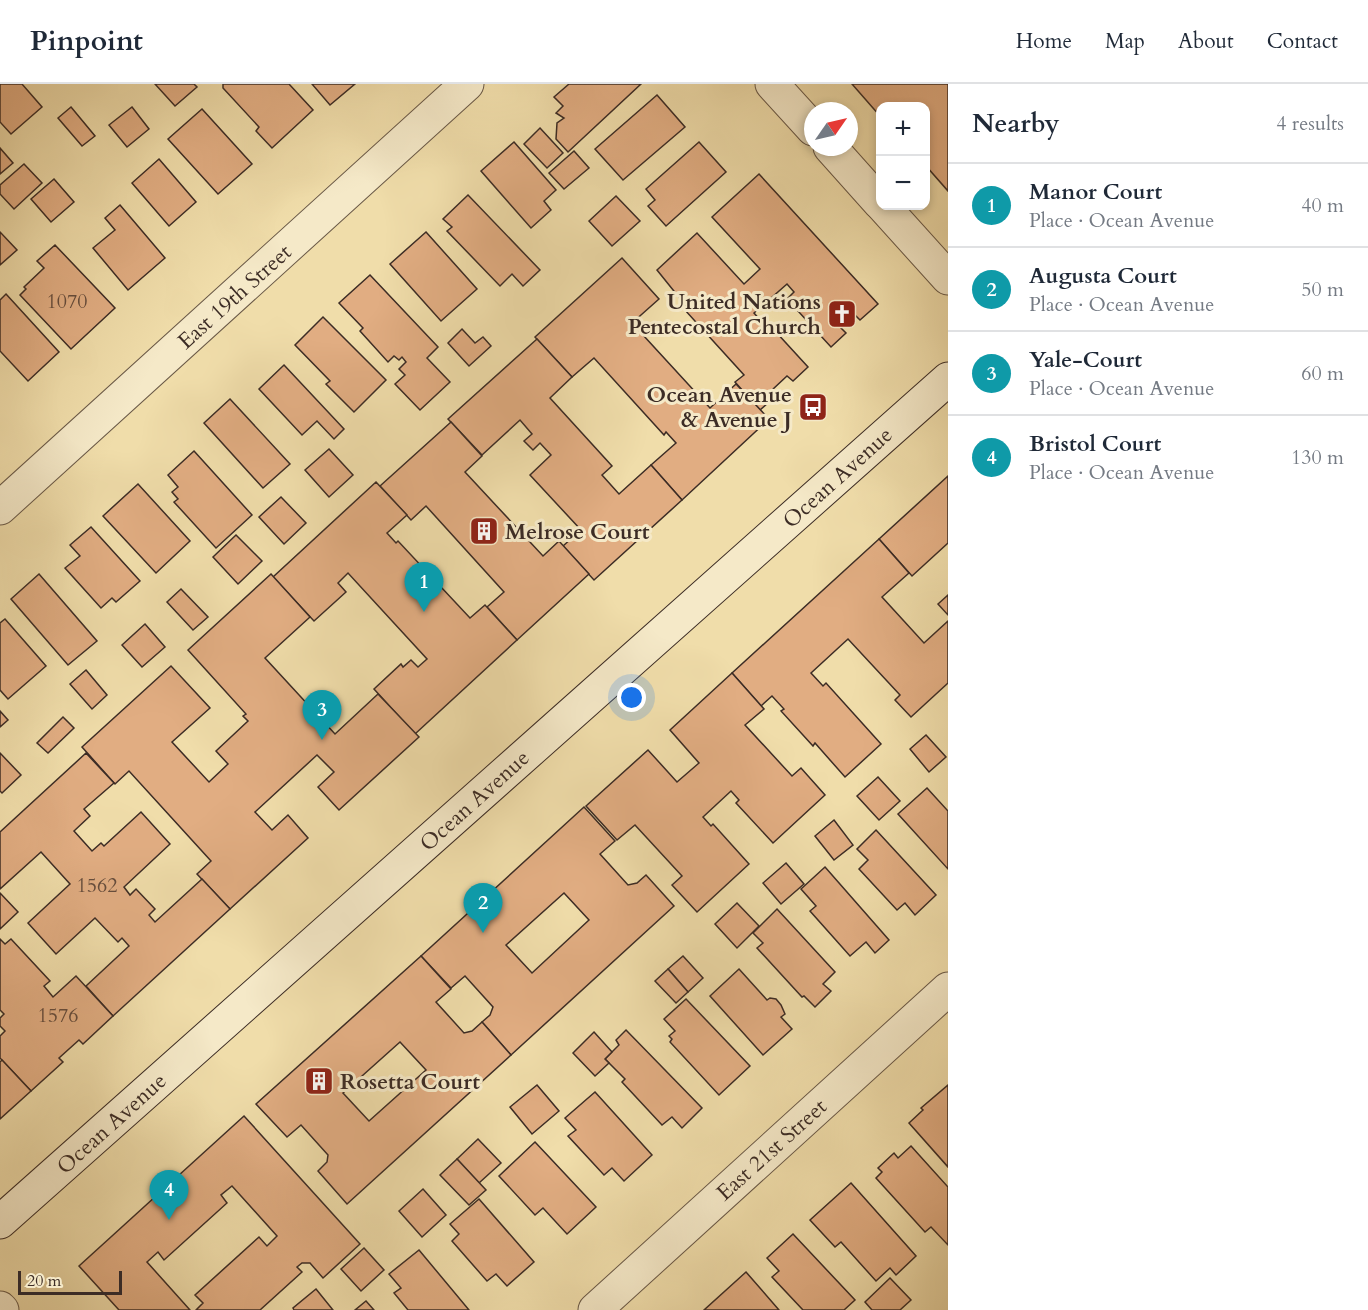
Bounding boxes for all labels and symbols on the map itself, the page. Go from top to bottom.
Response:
north arrow [804,102,858,156]
street label: East 19th Street [171,237,298,356]
place label: United Nations Pentecostal Church [628,287,821,342]
house number: 1070 [47,288,87,315]
church icon: United Nations Pentecostal Church [826,298,858,330]
place label: Ocean Avenue & Avenue J [647,380,792,435]
bus stop icon: Ocean Avenue & Avenue J [797,391,829,423]
street label: Ocean Avenue [776,420,899,535]
building icon: Melrose Court [468,515,500,547]
place label: Melrose Court [505,517,650,547]
pin: 1 [404,562,444,612]
your location [617,683,646,712]
pin: 3 [302,690,342,740]
street label: Ocean Avenue [413,743,536,858]
house number: 1562 [77,872,117,899]
pin: 2 [464,884,502,933]
house number: 1576 [38,1002,78,1029]
building icon: Rosetta Court [303,1065,335,1097]
street label: Ocean Avenue [50,1066,173,1181]
place label: Rosetta Court [340,1067,480,1097]
street label: East 21st Street [710,1092,833,1207]
pin: 4 [150,1170,188,1220]
scale bar [18,1268,122,1296]

